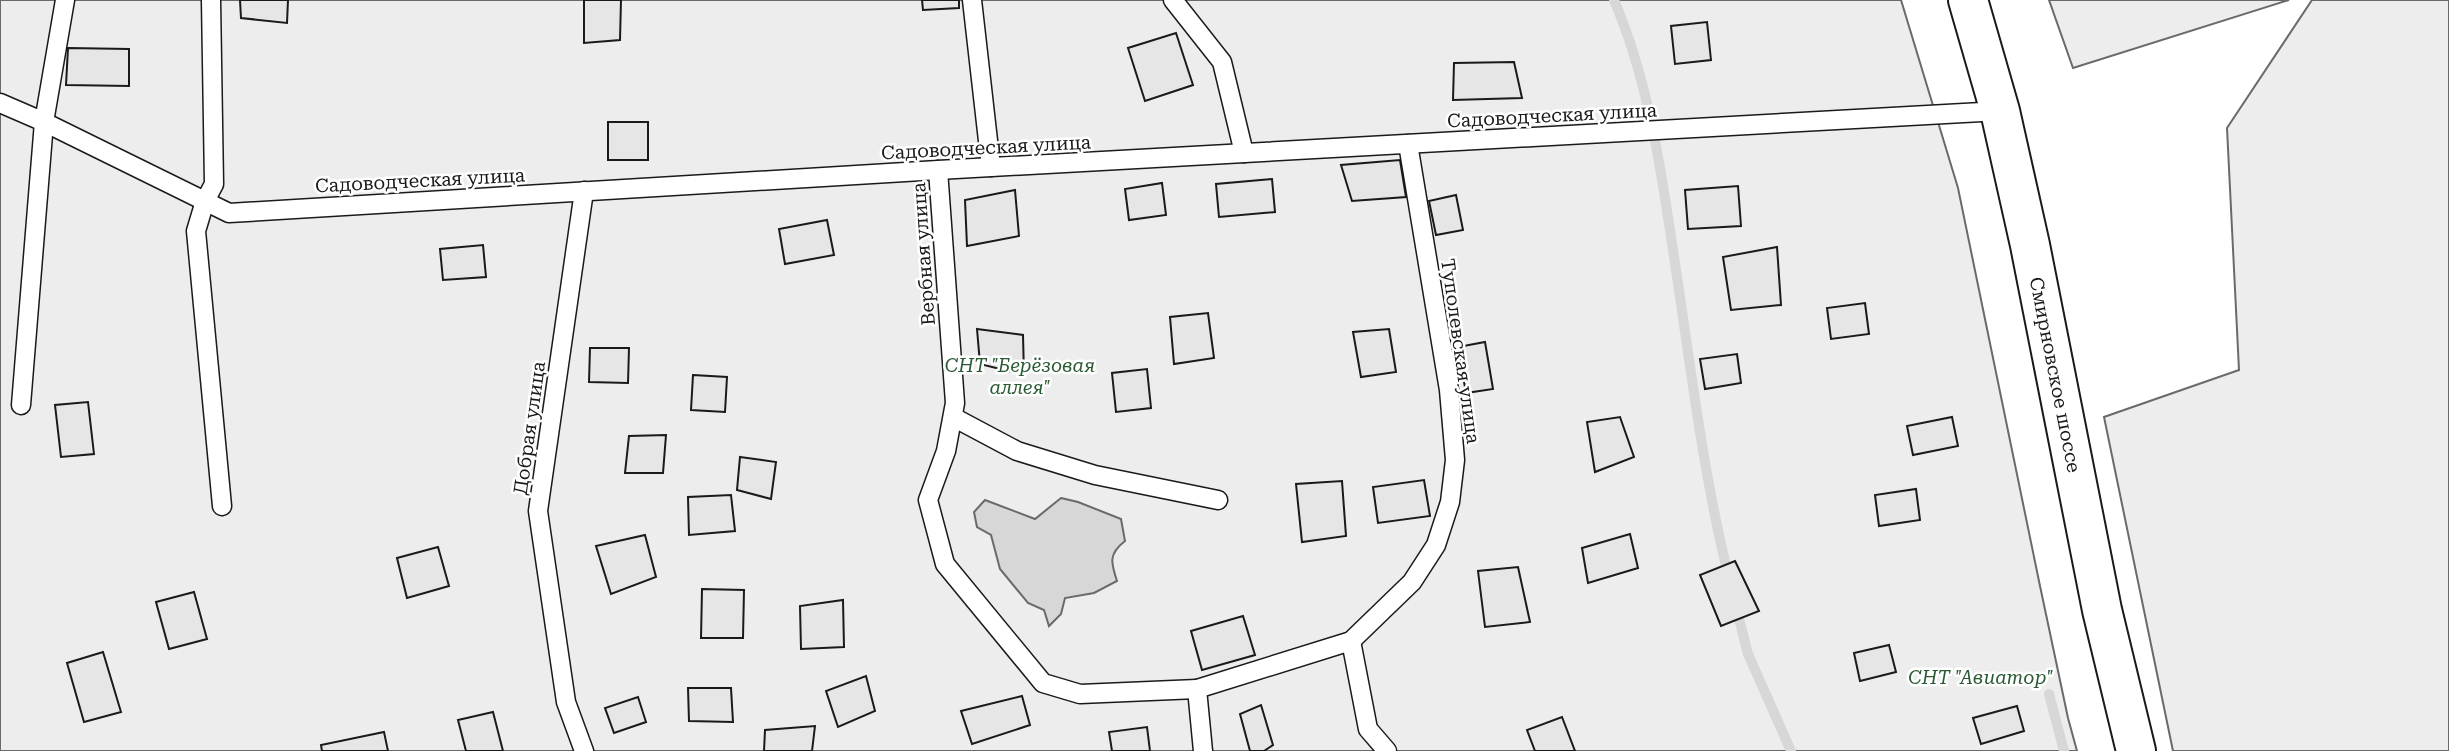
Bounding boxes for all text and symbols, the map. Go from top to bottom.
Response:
street label: Садоводческая улица [1446,98,1658,132]
street label: Садоводческая улица [880,130,1092,164]
street label: Садоводческая улица [314,163,526,197]
street label: Вербная улица [907,181,940,326]
street label: Туполевская улица [1436,257,1485,446]
street label: Смирновское шоссе [2025,275,2086,475]
park label: СНТ "Берёзовая аллея" [945,354,1095,399]
street label: Добрая улица [509,359,550,496]
park label: СНТ "Авиатор" [1908,666,2054,689]

